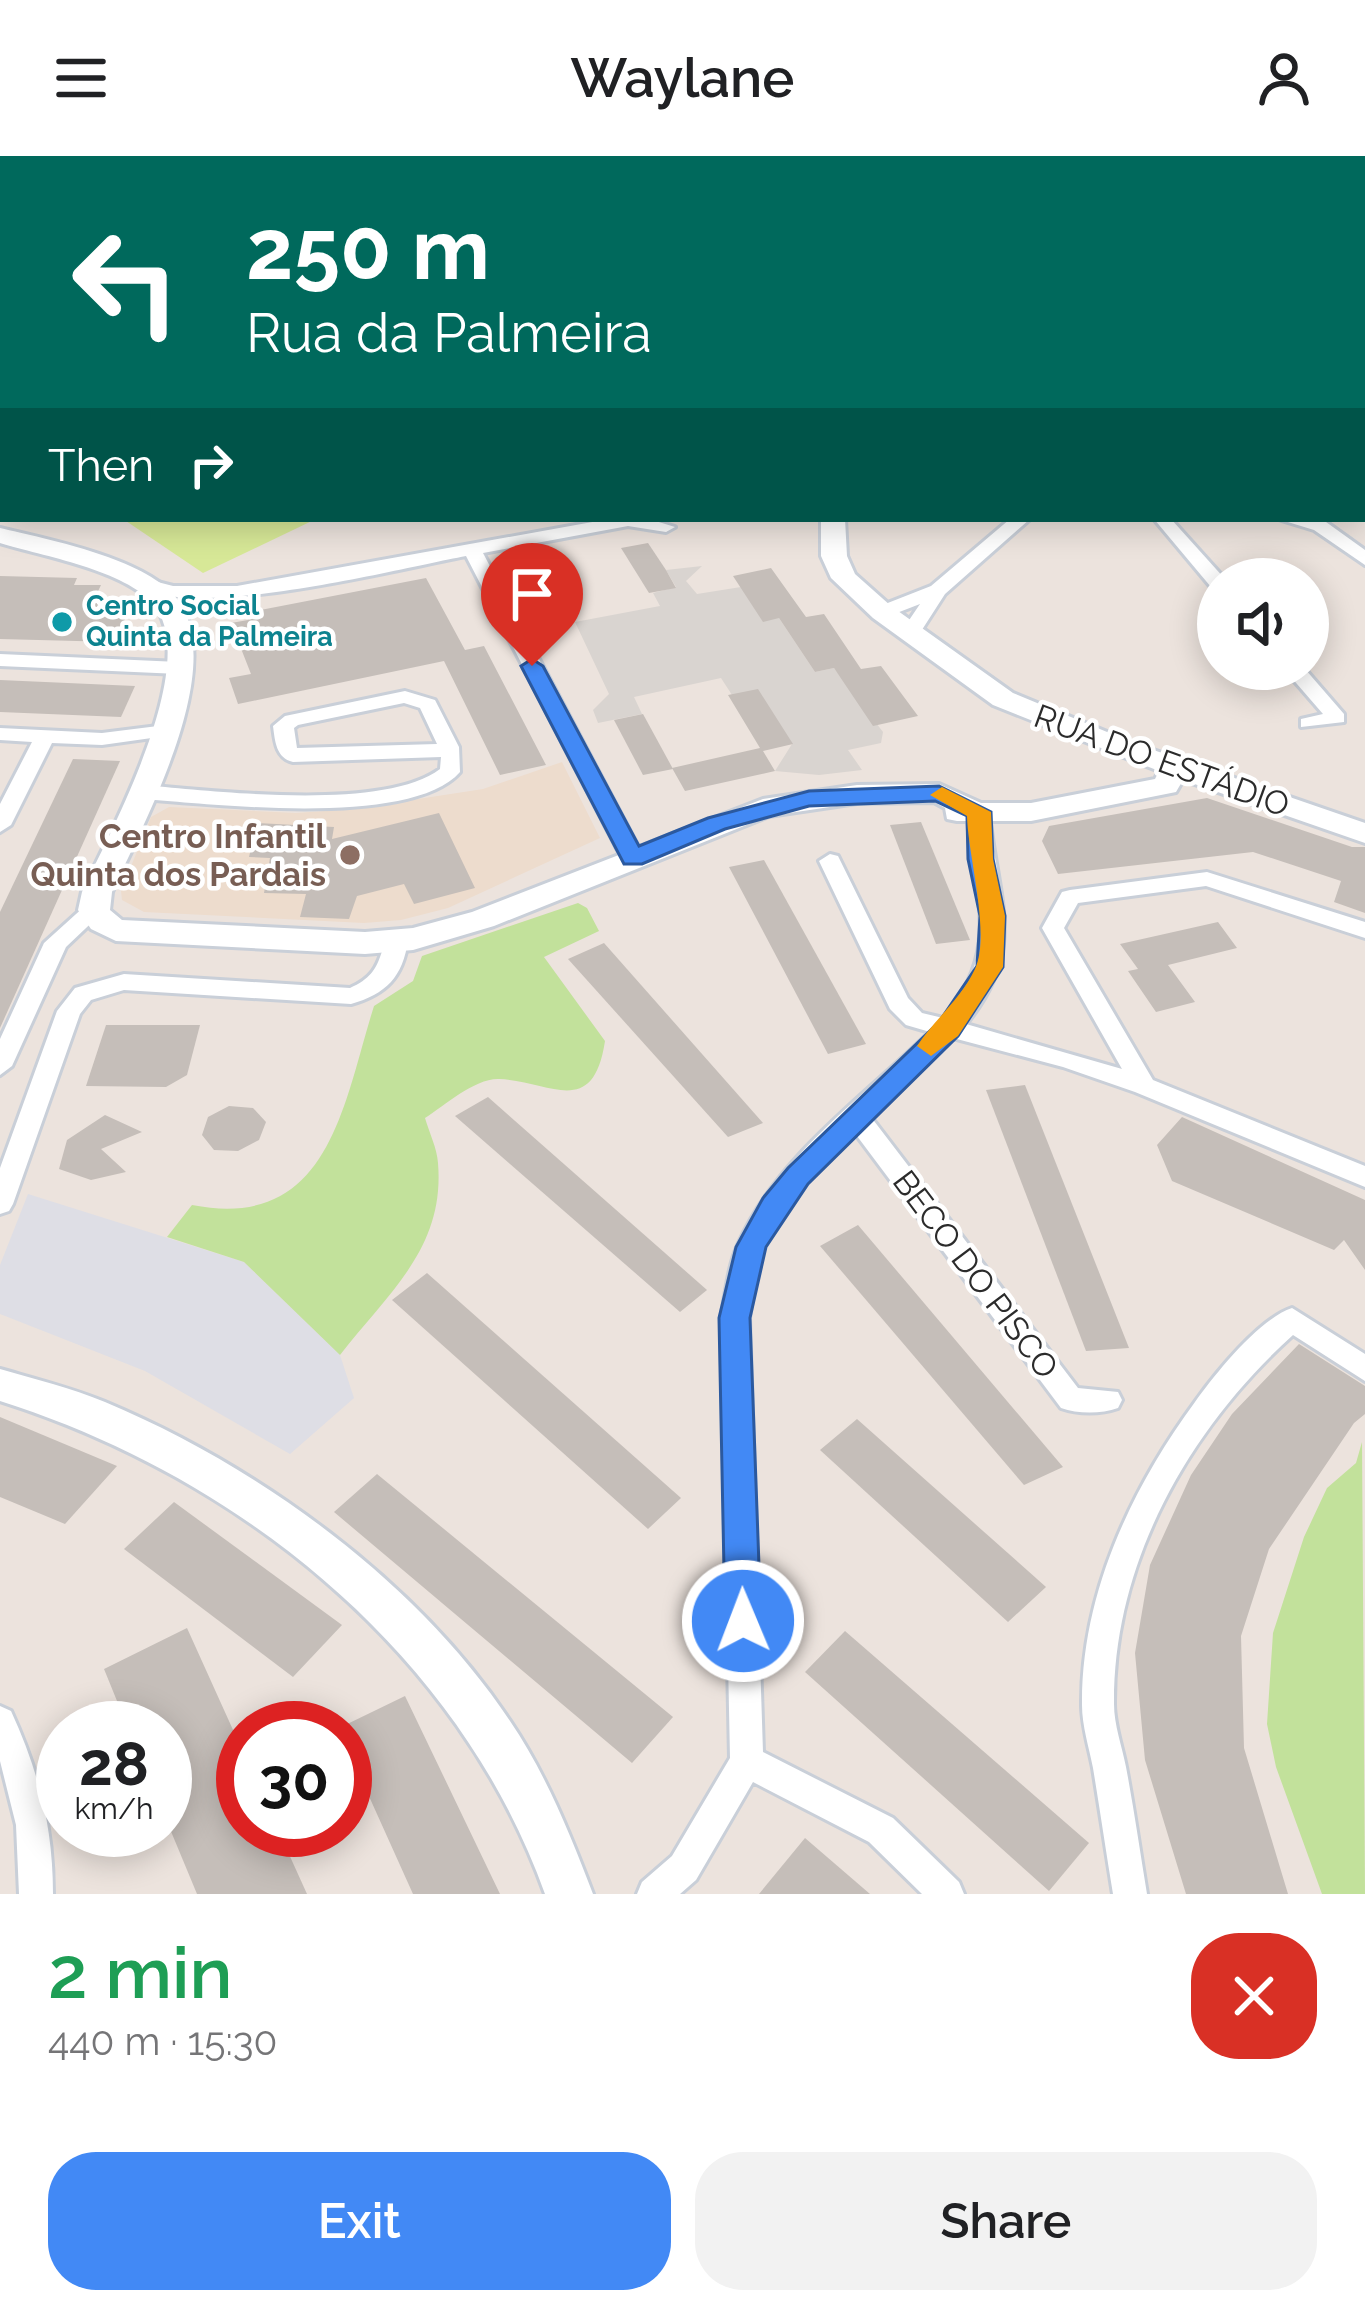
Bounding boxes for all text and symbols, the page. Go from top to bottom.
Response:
icon: menu [48,45,114,111]
icon: person [1251,45,1317,111]
text: Waylane [571,46,794,110]
text: 250 m [246,200,490,299]
icon: left [48,204,204,360]
text: Rua da Palmeira [246,301,652,365]
icon: right [178,432,244,498]
text: Then [48,439,154,492]
pin [481,543,583,666]
map controls [1197,558,1329,690]
button: sound [1197,558,1329,690]
icon: arrive [499,561,565,627]
place label: Centro Social Quinta da Palmeira [86,590,333,652]
marker: Centro Social Quinta da Palmeira [49,609,75,635]
street label: RUA DO ESTÁDIO [1029,696,1295,825]
place label: Centro Infantil Quinta dos Pardais [31,817,327,894]
marker: Centro Infantil Quinta dos Pardais [337,842,363,868]
street label: BECO DO PISCO [885,1163,1066,1386]
position arrow [680,1558,806,1684]
speed limit sign: 30 [216,1701,372,1857]
text: 28 [79,1729,149,1799]
text: km/h [74,1791,154,1826]
text: 2 min [48,1930,232,2015]
button: close [1191,1933,1317,2059]
text: 440 m · 15:30 [48,2018,277,2064]
button: Exit [48,2152,671,2290]
button: Share [695,2152,1317,2290]

